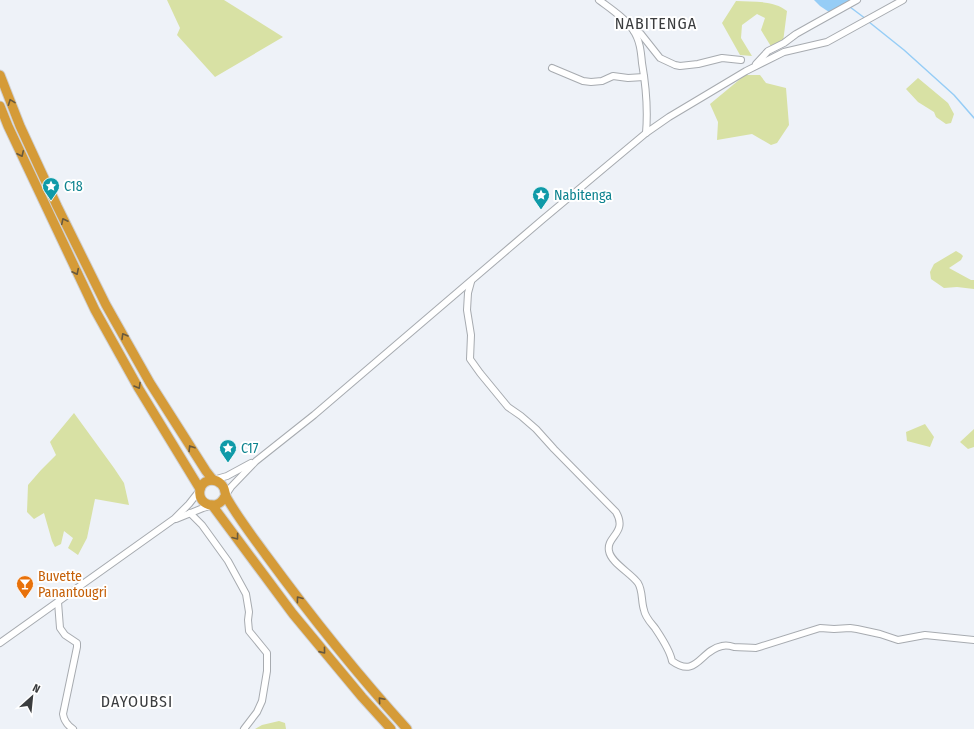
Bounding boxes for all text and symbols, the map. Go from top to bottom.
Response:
district label: NABITENGA [615,14,697,33]
one-way arrow [7,99,15,106]
one-way arrow [16,150,24,158]
place icon: C18 [41,176,61,201]
place label: C18 [64,178,83,195]
place icon: Nabitenga [531,185,551,210]
place label: Nabitenga [554,187,612,204]
one-way arrow [61,218,69,225]
one-way arrow [71,267,79,275]
one-way arrow [121,333,128,340]
one-way arrow [133,382,140,389]
place icon: C17 [218,438,238,463]
place label: C17 [241,440,259,457]
one-way arrow [188,445,196,452]
one-way arrow [231,532,238,539]
place label: Buvette Panantougri [38,568,107,601]
bar icon: Buvette Panantougri [15,574,35,599]
one-way arrow [297,597,304,604]
one-way arrow [319,646,326,653]
north arrow [12,677,52,717]
text: N [30,681,42,696]
district label: DAYOUBSI [101,692,173,711]
one-way arrow [379,697,386,705]

